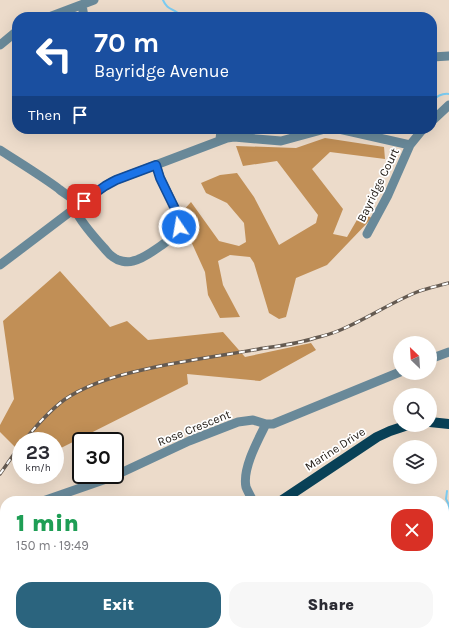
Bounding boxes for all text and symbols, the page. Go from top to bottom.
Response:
text: 70 m [94,26,159,59]
icon: left [28,28,80,80]
text: Bayridge Avenue [94,60,229,82]
icon: arrive [69,104,91,126]
text: Then [28,106,61,124]
street label: Bayridge Court [354,145,402,224]
pin [67,184,101,218]
icon: arrive [73,190,95,212]
position arrow [158,206,200,248]
north arrow [393,336,437,380]
map controls [393,336,437,484]
button: search [393,388,437,432]
street label: Rose Crescent [155,407,233,449]
street label: Marine Drive [302,424,368,474]
speed limit sign: 30 [72,432,124,484]
button: layers [393,440,437,484]
text: 23 [26,441,50,464]
text: km/h [25,462,51,474]
text: 1 min [16,509,79,537]
button: close [391,509,433,551]
text: 150 m · 19:49 [16,538,89,553]
button: Exit [16,582,221,628]
button: Share [229,582,433,628]

